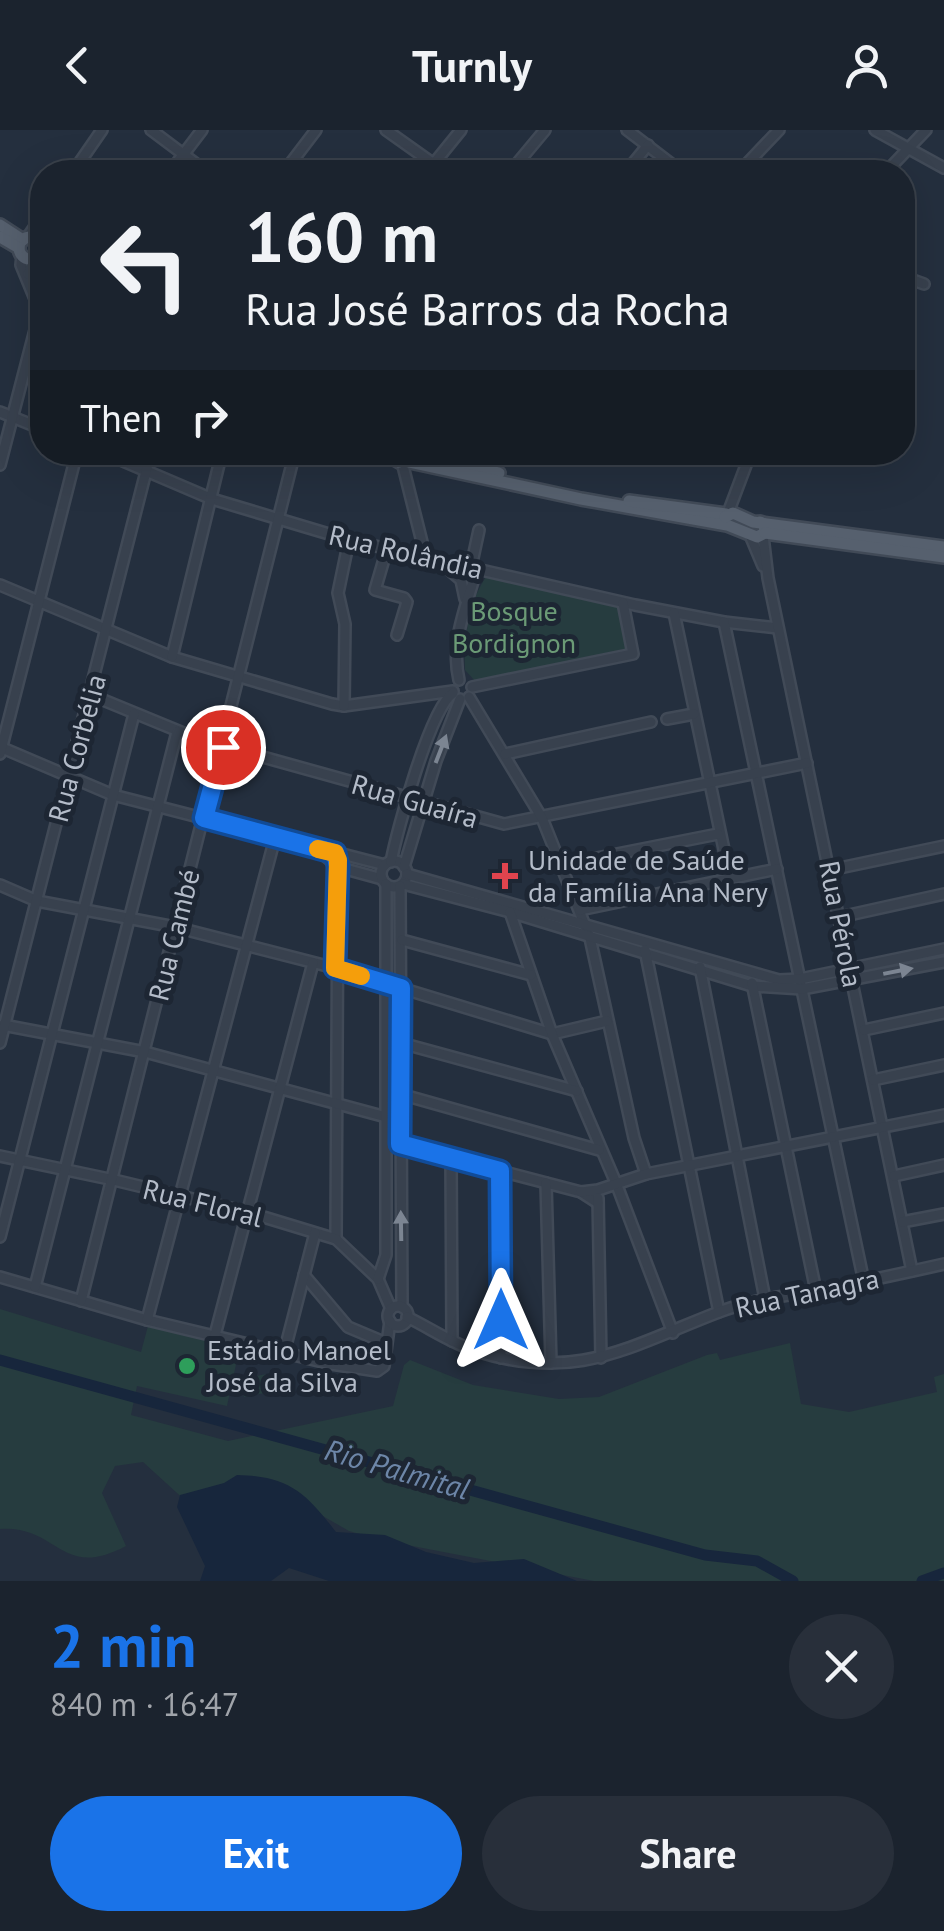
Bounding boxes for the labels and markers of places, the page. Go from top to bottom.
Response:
pin [181,705,266,790]
place label: Unidade de Saúde da Família Ana Nery [528,841,768,910]
marker: Unidade de Saúde da Família Ana Nery [492,863,518,889]
place label: Estádio Manoel José da Silva [206,1331,391,1400]
marker: Estádio Manoel José da Silva [176,1355,198,1377]

